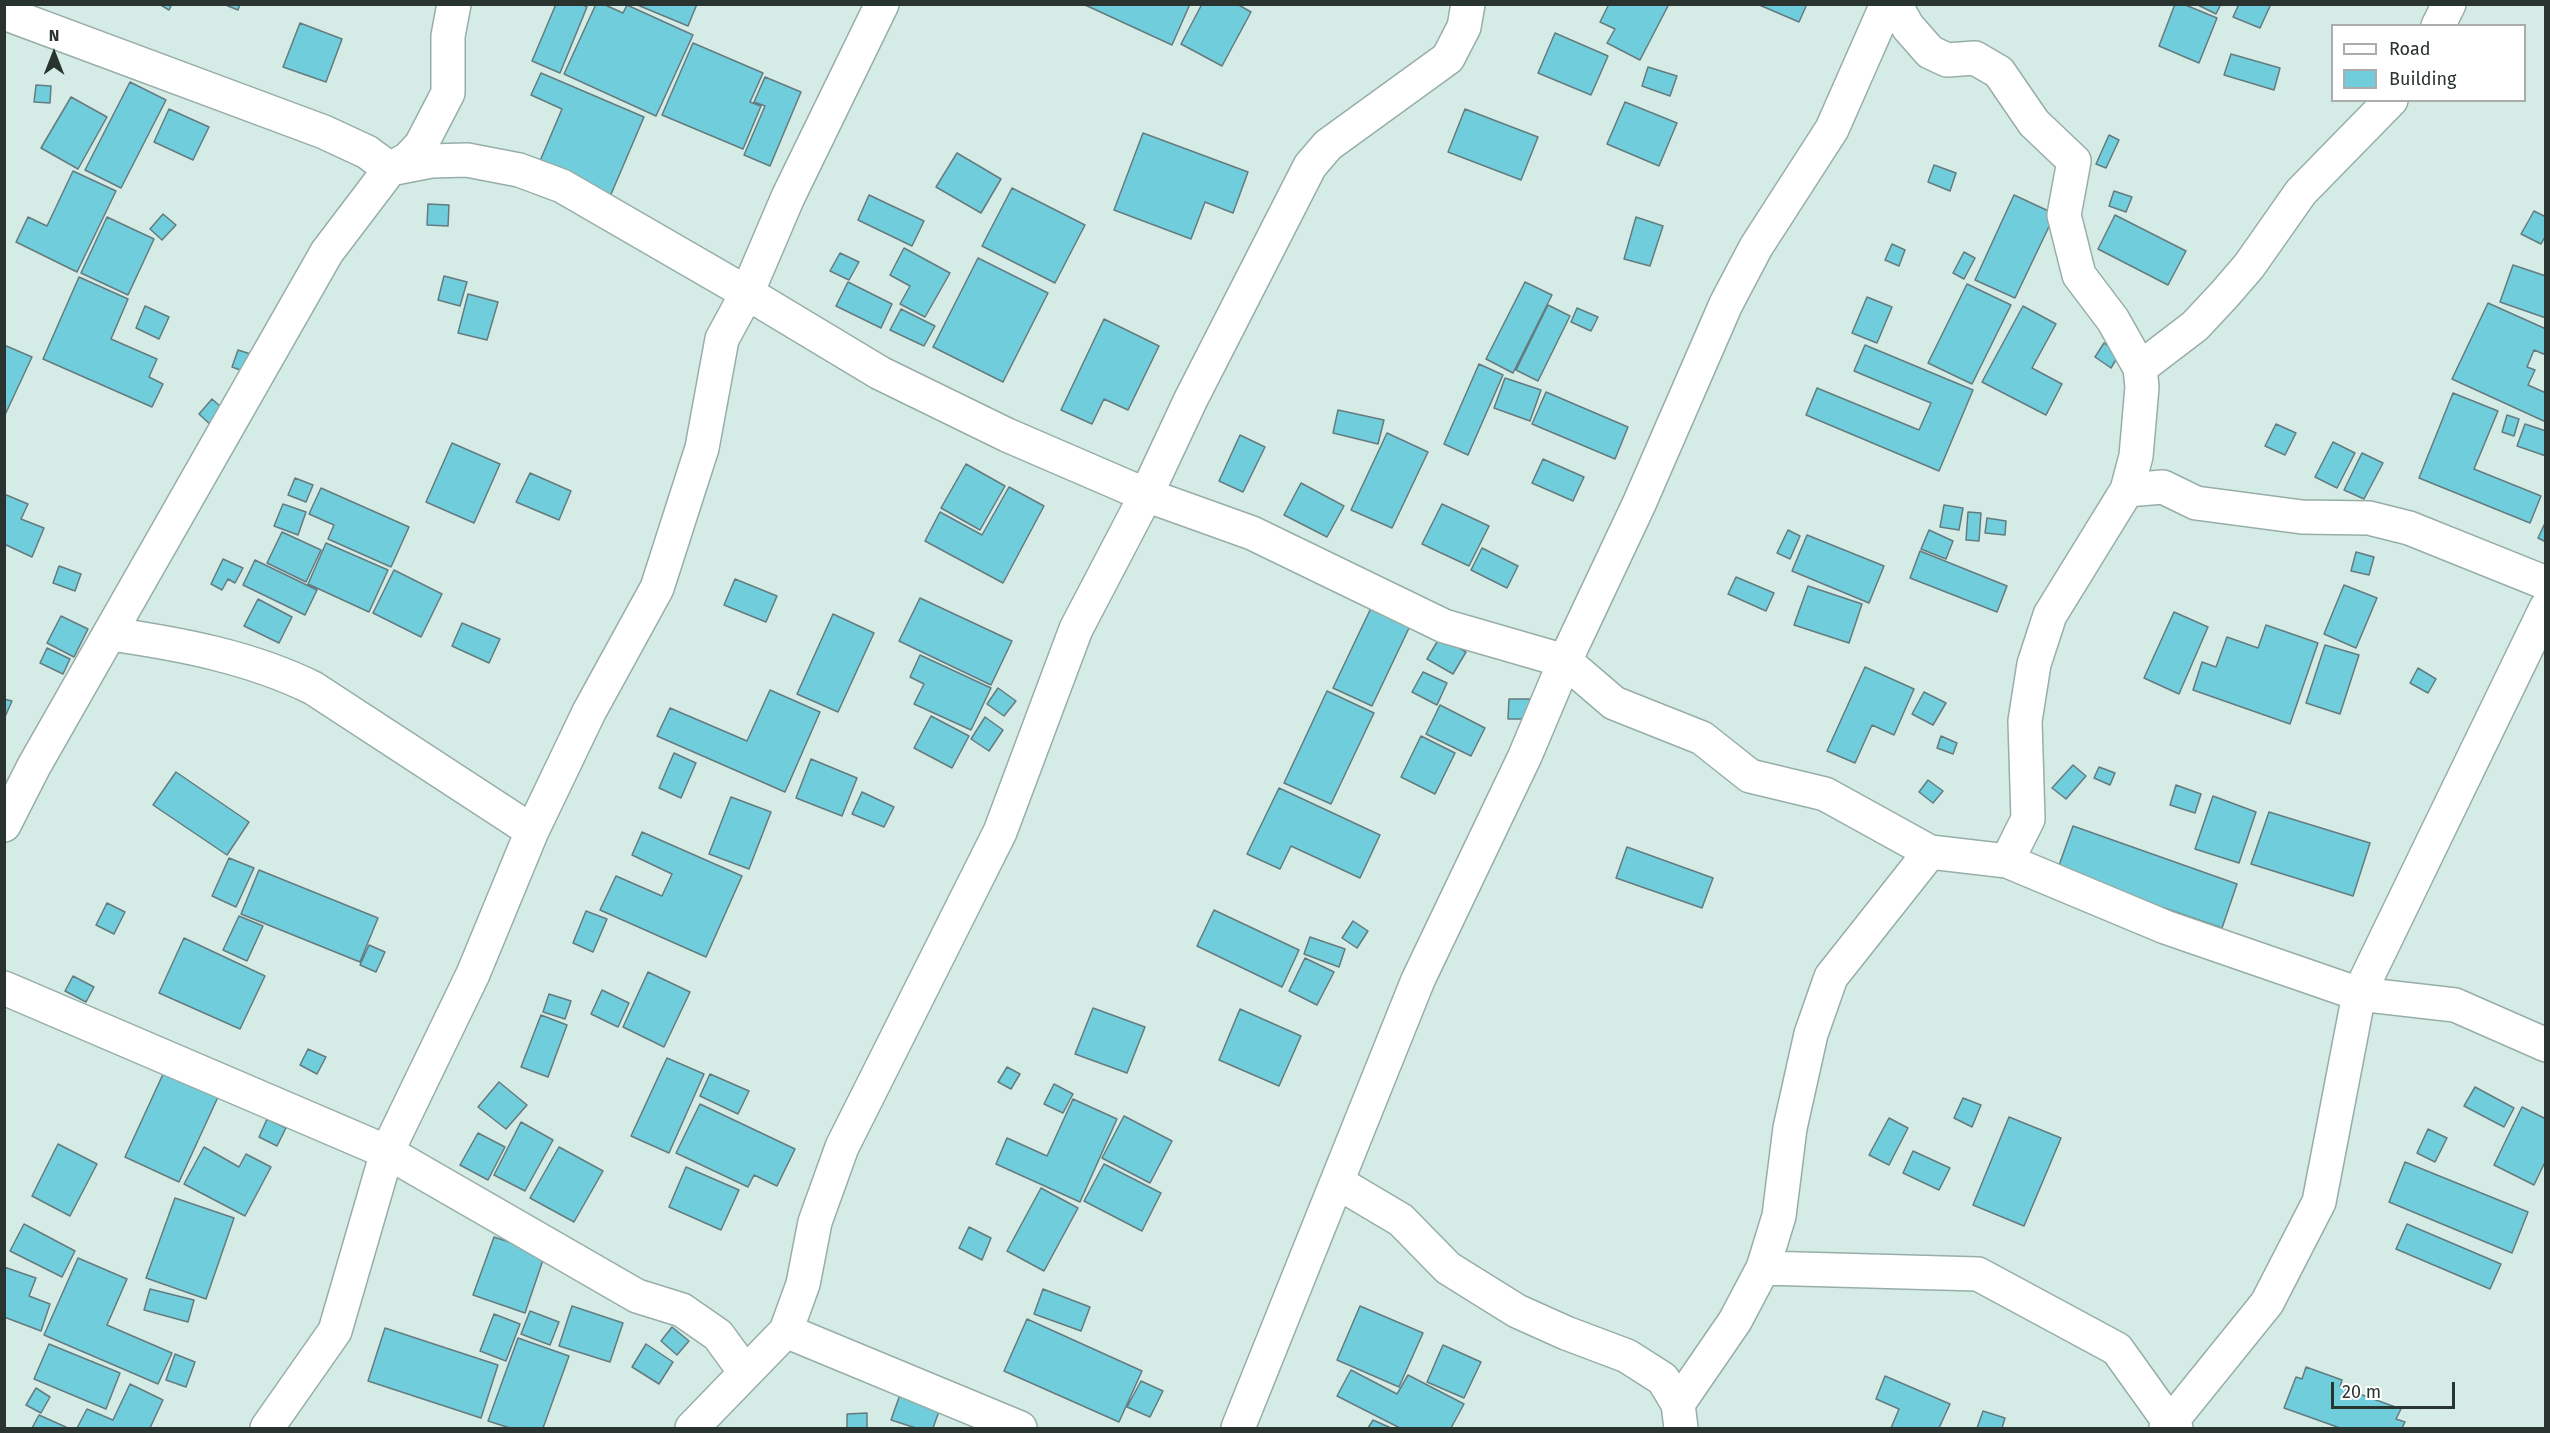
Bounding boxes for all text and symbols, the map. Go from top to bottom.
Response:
north arrow [24,24,84,84]
legend [2331,24,2526,102]
text: N [49,26,59,45]
text: Road [2389,38,2431,60]
text: Building [2389,68,2456,90]
scale bar [2334,1370,2458,1408]
text: 20 m [2342,1381,2381,1403]

